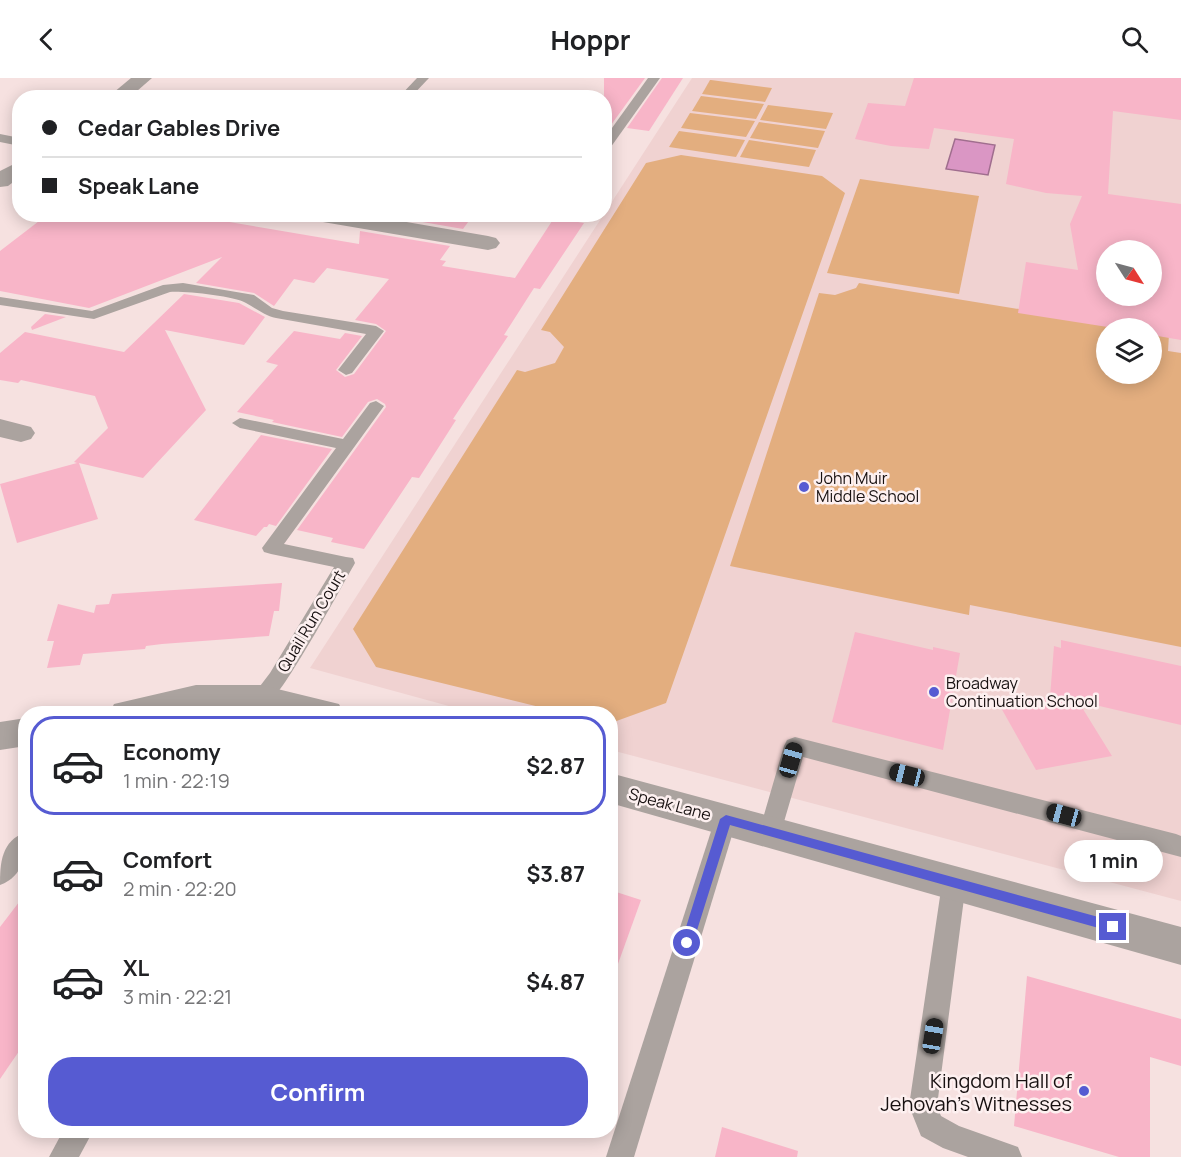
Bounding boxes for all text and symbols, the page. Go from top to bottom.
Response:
text: Hoppr [550,21,631,58]
icon: back [30,23,63,56]
icon: search [1118,23,1151,56]
text: Cedar Gables Drive [78,113,280,143]
text: Speak Lane [78,171,199,201]
north arrow [1096,240,1162,306]
map controls [1096,240,1162,384]
button: layers [1096,318,1162,384]
place label: John Muir Middle School [816,467,919,507]
marker: John Muir Middle School [797,480,811,494]
street label: Quail Run Court [272,566,350,676]
place label: Broadway Continuation School [946,672,1098,712]
marker: Broadway Continuation School [927,685,941,699]
text: Economy [123,737,221,767]
icon: car [51,739,105,793]
car [777,740,805,780]
text: $2.87 [526,751,585,781]
car [887,762,927,788]
text: 1 min · 22:19 [123,767,230,794]
street label: Speak Lane [626,782,714,826]
car [1044,802,1084,828]
callout: 1 min [1064,840,1162,882]
text: Comfort [123,845,212,875]
icon: car [51,847,105,901]
text: 1 min [1089,847,1138,874]
text: $3.87 [527,859,585,889]
text: 2 min · 22:20 [123,875,237,902]
route end [1099,913,1126,940]
route start [673,929,700,956]
text: XL [123,953,149,983]
icon: car [51,955,105,1009]
text: $4.87 [526,967,585,997]
text: 3 min · 22:21 [123,983,232,1010]
car [921,1017,945,1055]
button: Confirm [48,1057,588,1126]
place label: Kingdom Hall of Jehovah’s Witnesses [881,1067,1072,1117]
marker: Kingdom Hall of Jehovah’s Witnesses [1077,1084,1091,1098]

